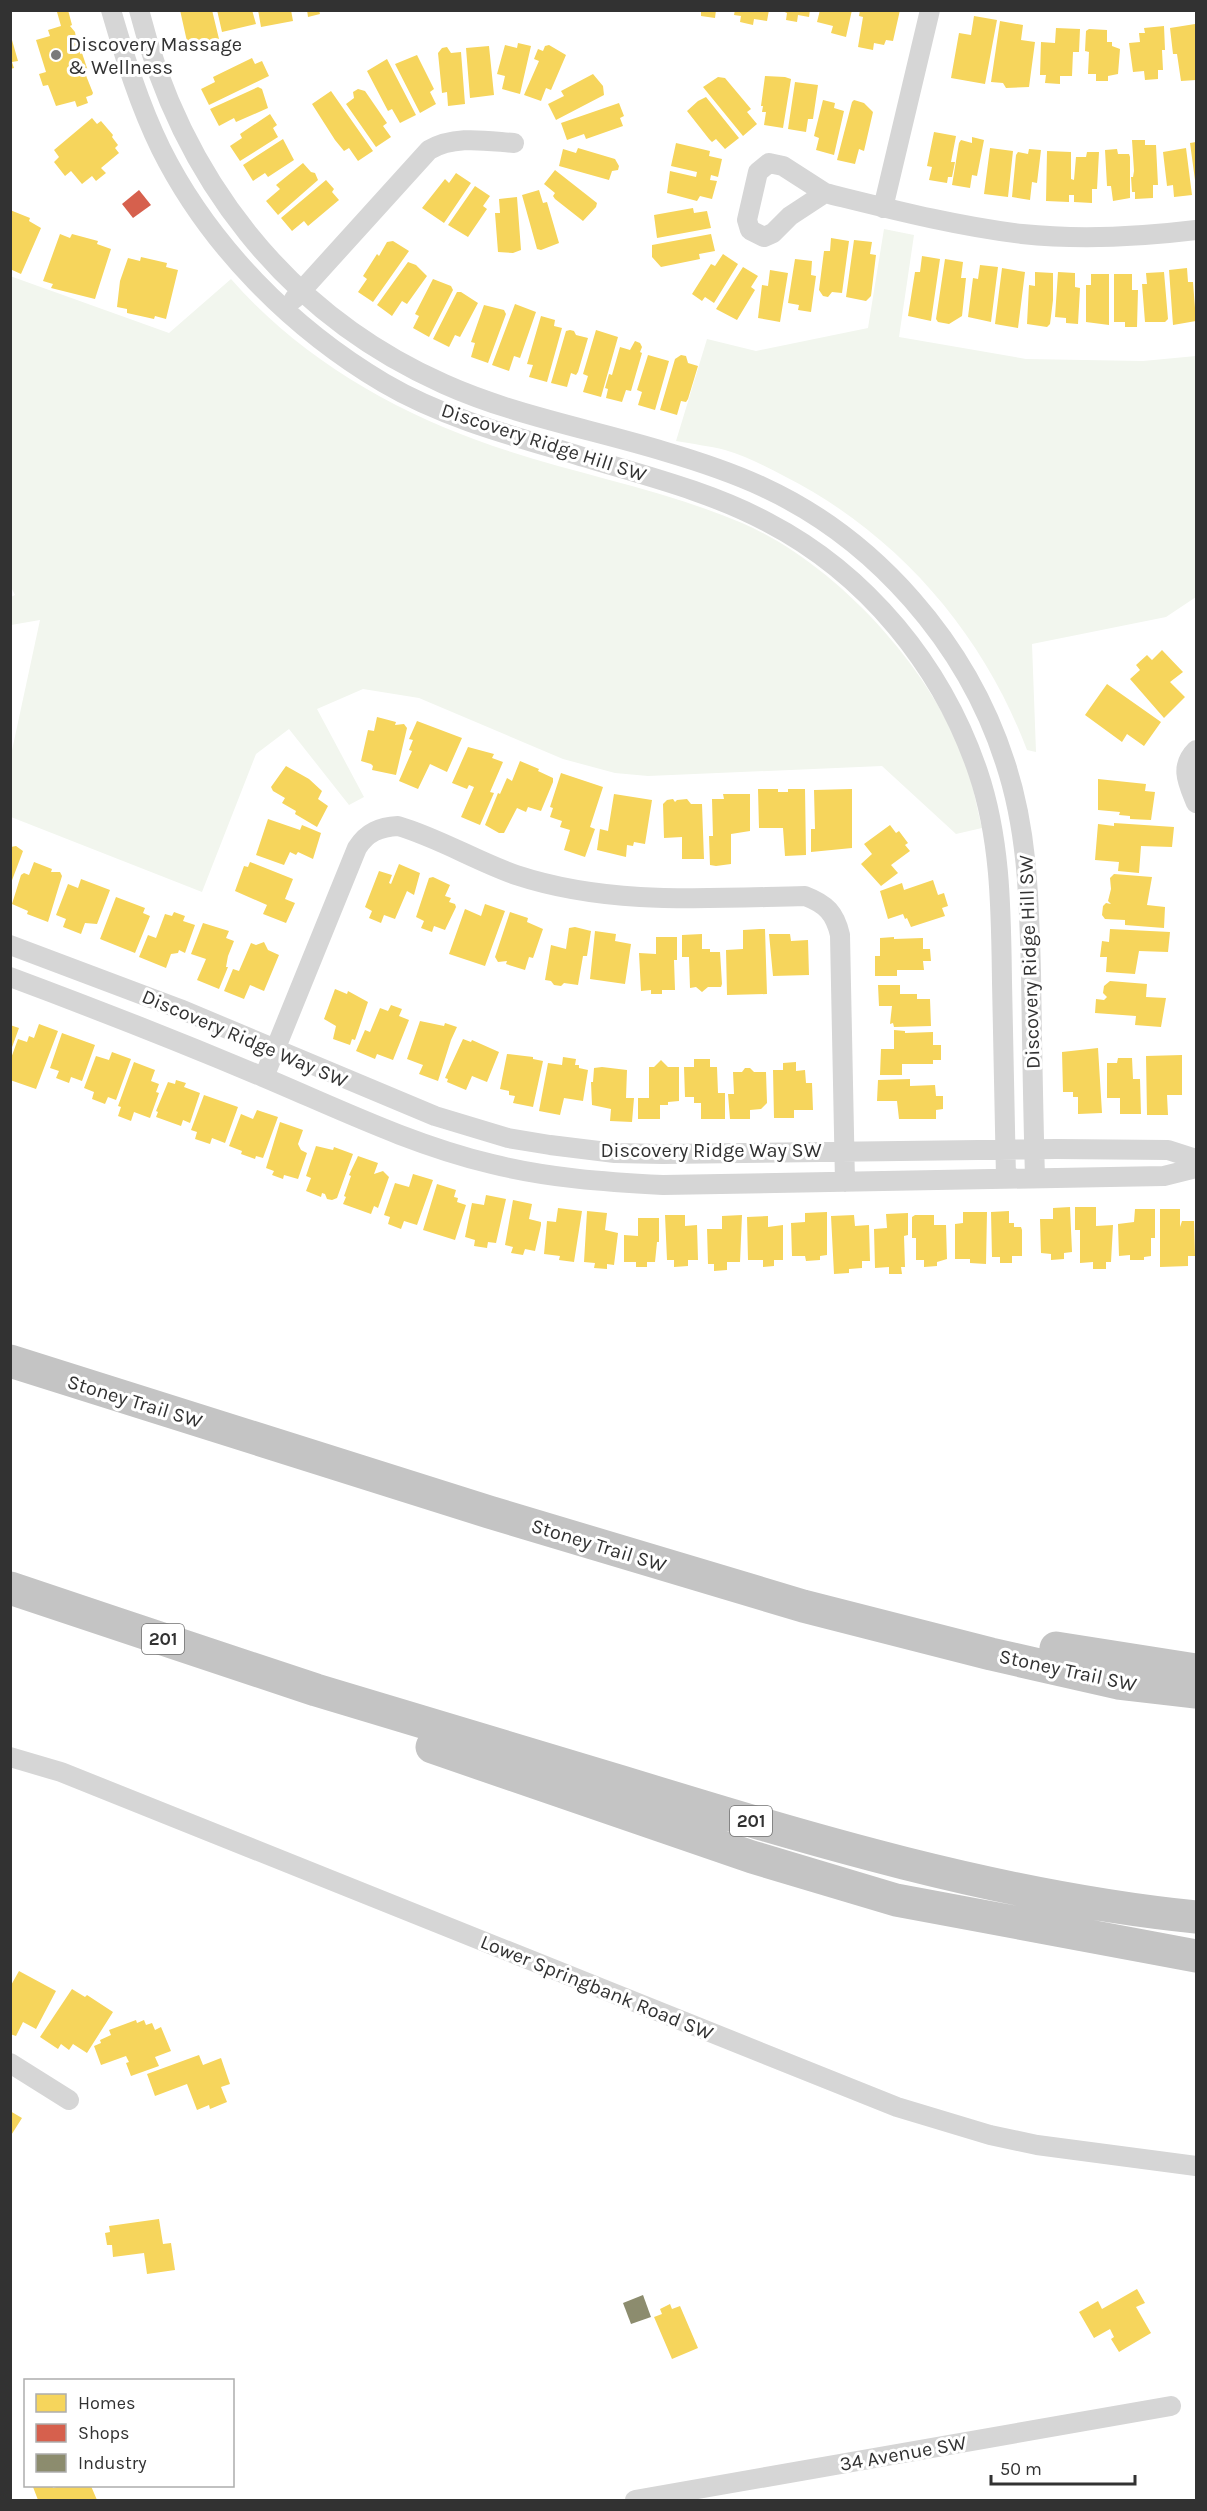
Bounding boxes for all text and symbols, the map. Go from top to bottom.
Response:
place label: Discovery Massage & Wellness [68,33,242,79]
marker: Discovery Massage & Wellness [49,48,63,62]
street label: Discovery Ridge Hill SW [438,398,649,487]
street label: Discovery Ridge Hill SW [1014,854,1045,1069]
street label: Discovery Ridge Way SW [139,985,351,1092]
street label: Discovery Ridge Way SW [600,1139,822,1162]
street label: Stoney Trail SW [65,1370,205,1433]
street label: Stoney Trail SW [529,1514,669,1577]
road number: 201 [142,1624,184,1654]
street label: Stoney Trail SW [997,1645,1139,1696]
road number: 201 [730,1806,772,1836]
street label: Lower Springbank Road SW [477,1930,717,2045]
legend [24,2379,234,2487]
text: Homes [78,2392,135,2414]
text: Shops [78,2422,130,2444]
street label: 34 Avenue SW [838,2431,968,2476]
scale bar [991,2448,1135,2486]
text: Industry [78,2452,147,2474]
text: 50 m [1000,2458,1042,2480]

